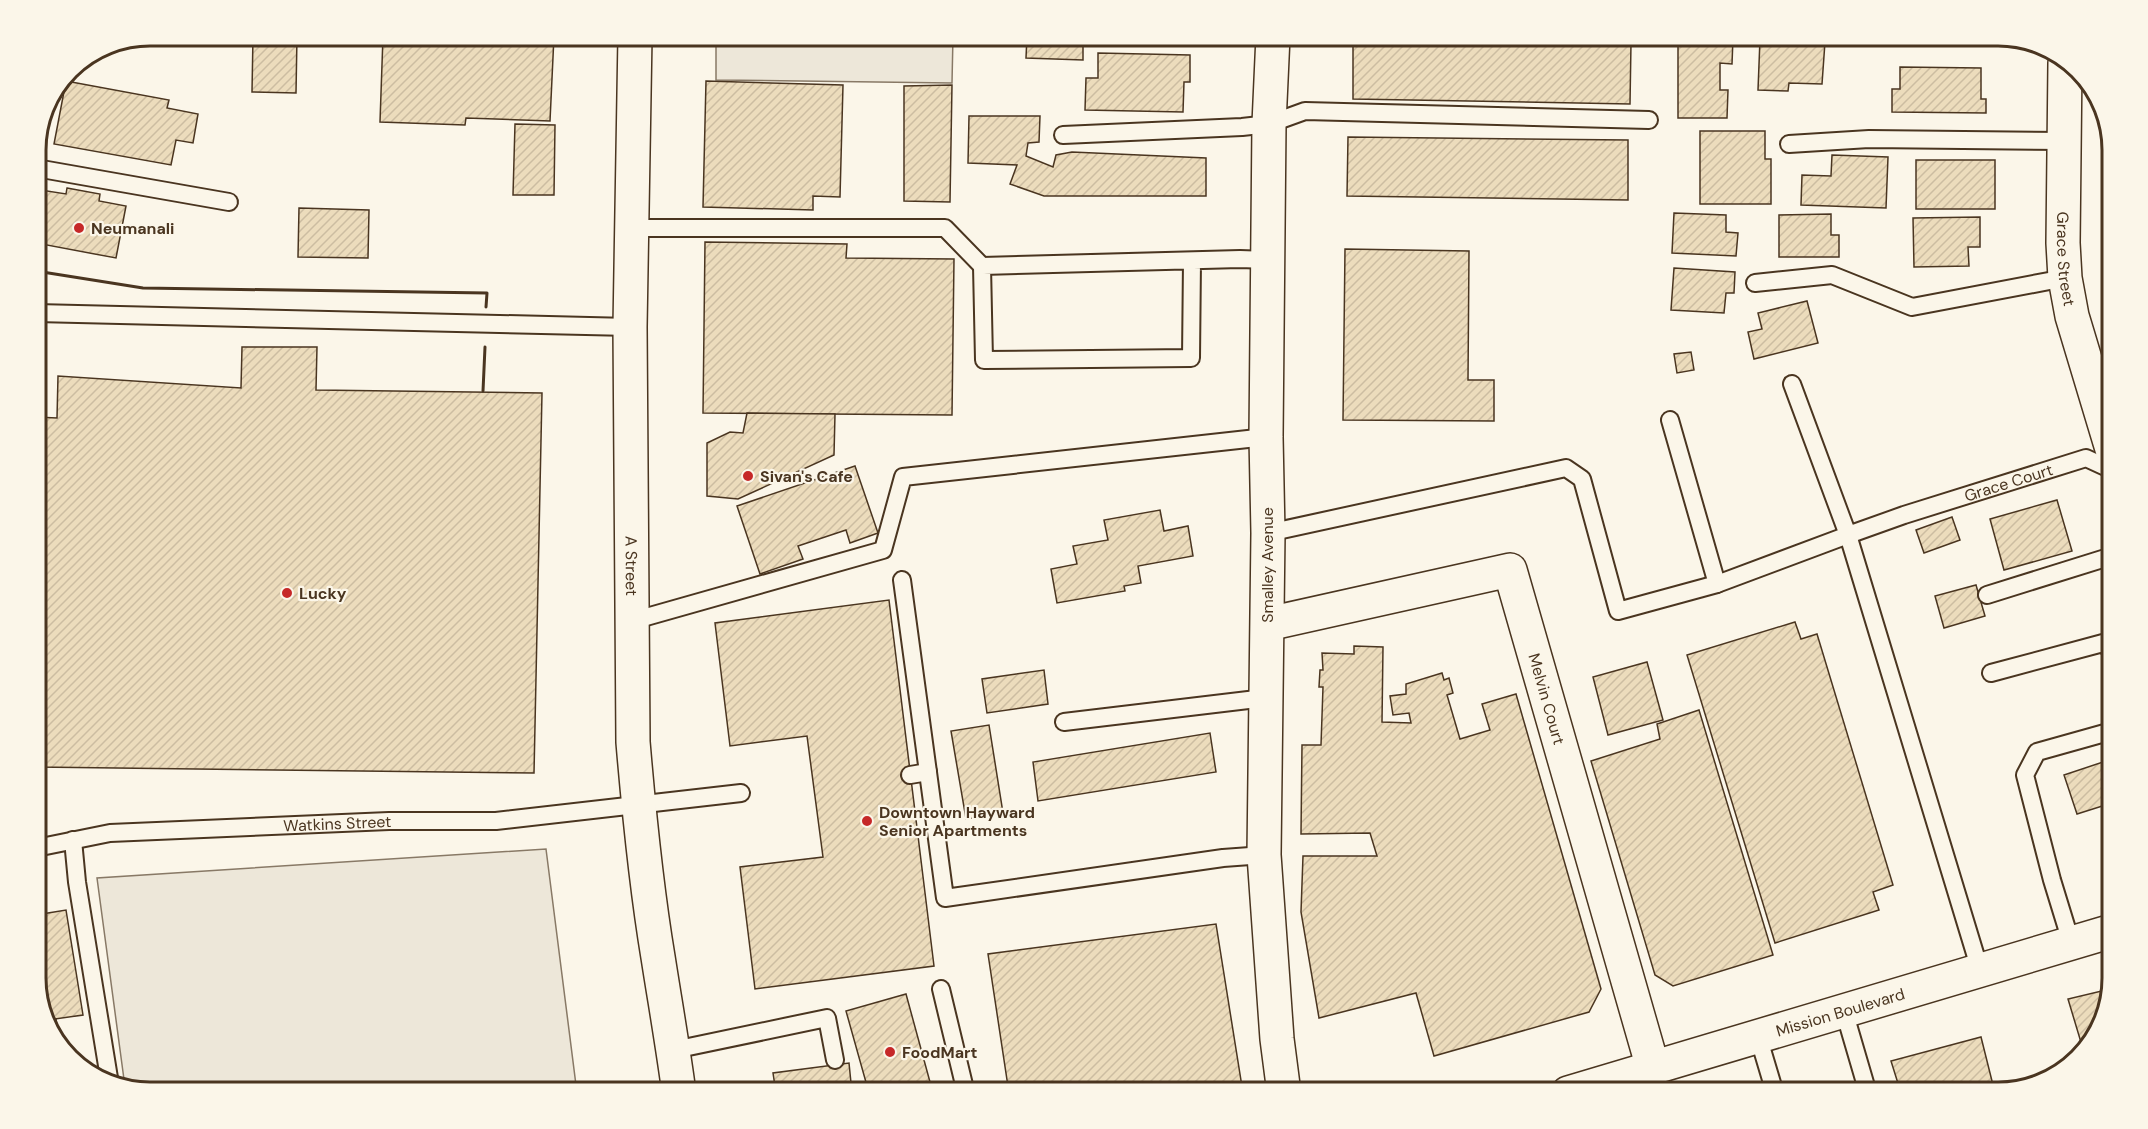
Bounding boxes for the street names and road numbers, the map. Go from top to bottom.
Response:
street label: Grace Street [2052,212,2080,308]
street label: Grace Court [1962,459,2056,506]
street label: Smalley Avenue [1257,507,1278,623]
street label: A Street [621,536,642,596]
street label: Melvin Court [1523,651,1570,747]
street label: Watkins Street [283,811,392,837]
street label: Mission Boulevard [1773,983,1907,1042]

